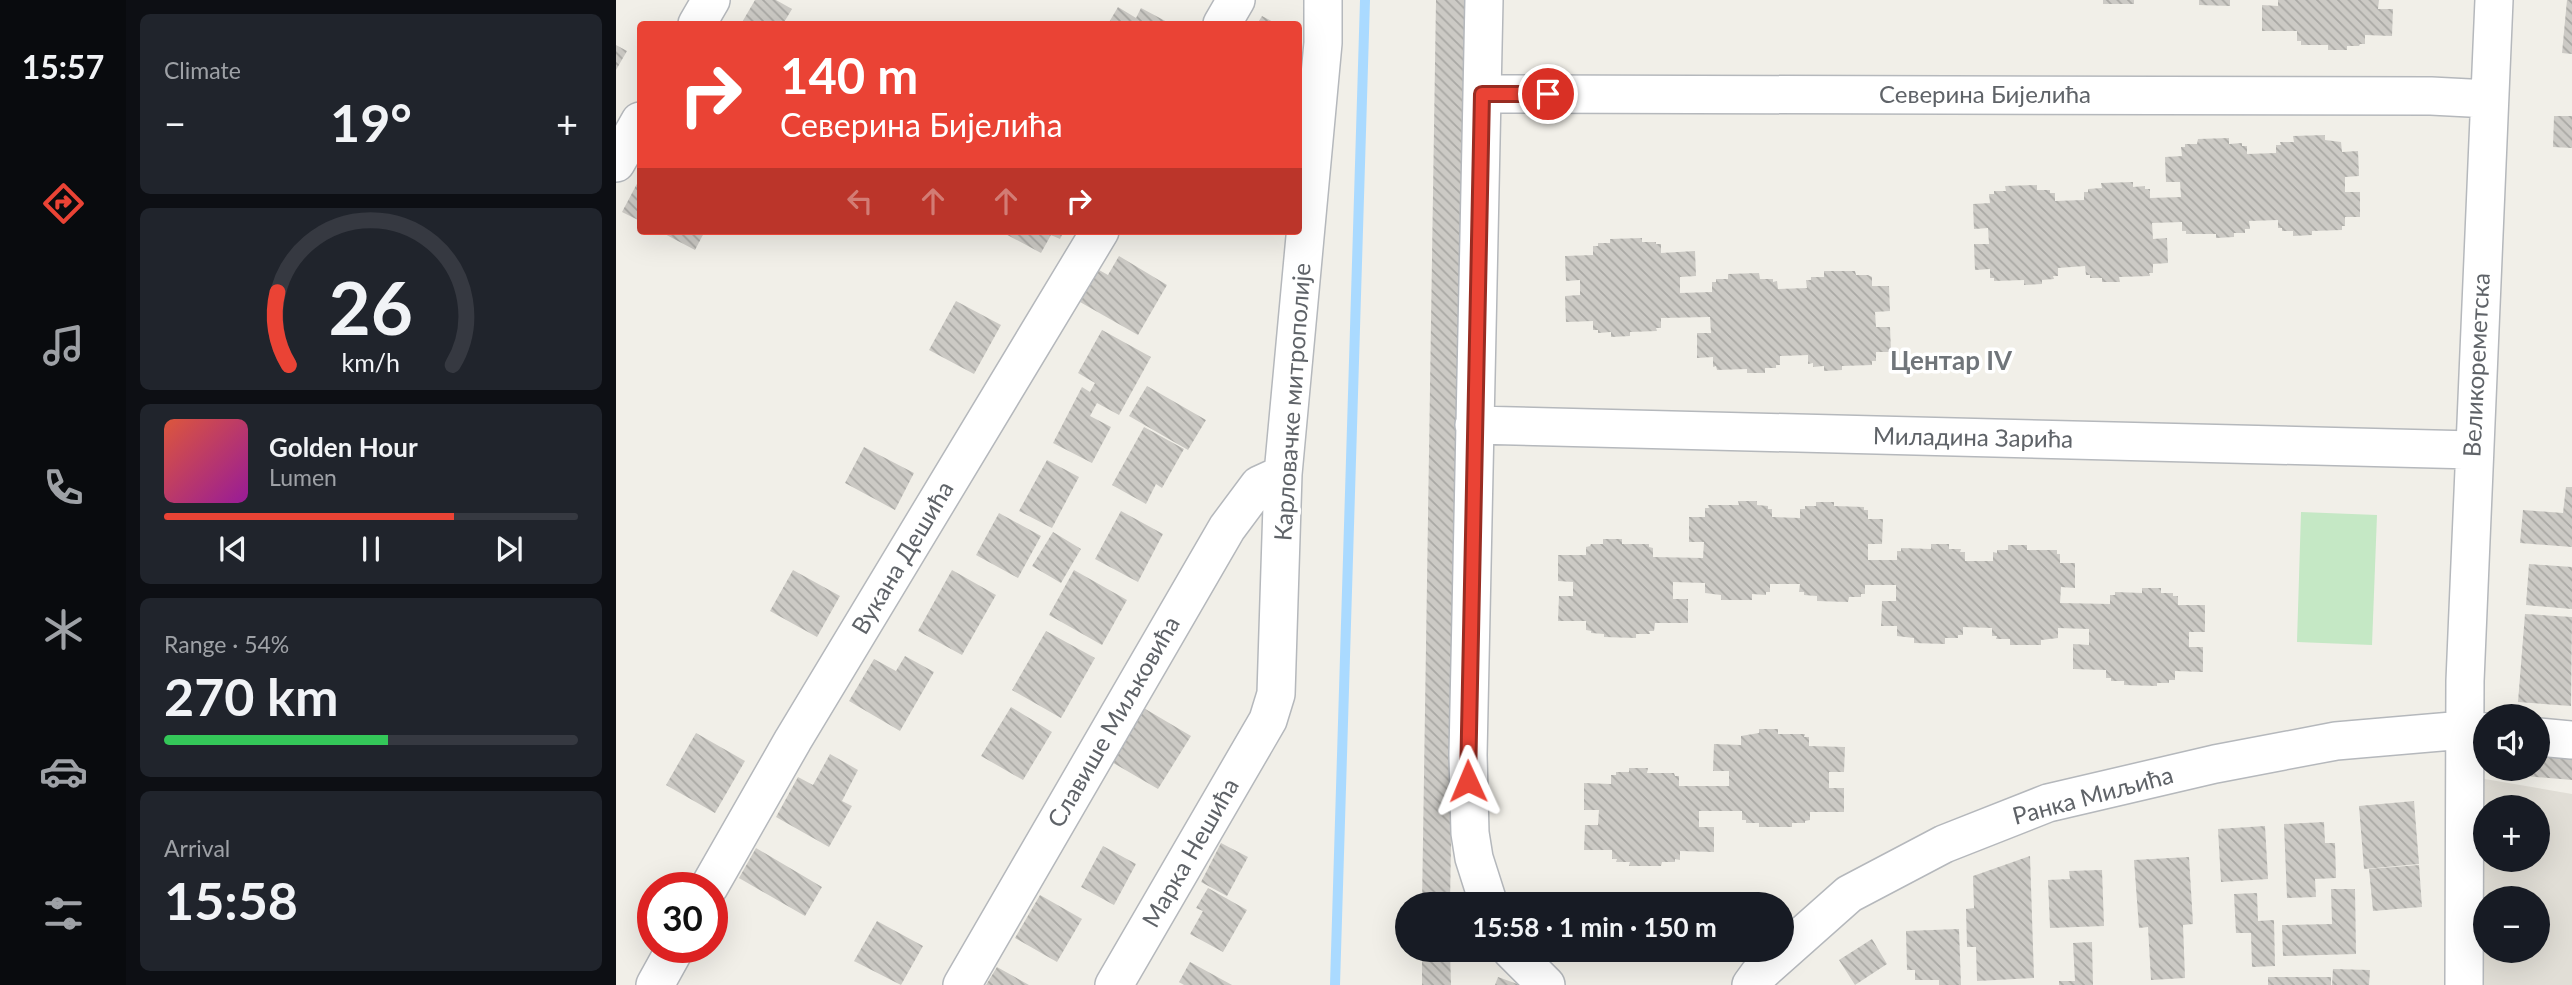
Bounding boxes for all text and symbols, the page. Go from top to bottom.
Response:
text: 140 m [780,46,918,104]
text: 15:57 [22,47,104,86]
icon: right [665,49,756,140]
text: Climate [164,56,241,84]
pin [1518,64,1578,124]
icon: arrive [1529,75,1567,113]
street label: Северина Бијелића [1879,79,2091,108]
text: 19° [330,91,412,153]
text: − [164,100,186,146]
text: + [556,100,578,146]
text: Северина Бијелића [780,105,1063,144]
icon: directions [39,179,88,228]
icon: left [841,182,879,220]
icon: ahead [914,182,952,220]
icon: ahead [987,182,1025,220]
icon: right [1060,182,1098,220]
street label: Карловачке митрополије [1267,262,1316,542]
text: 26 [329,263,413,351]
street label: Великореметска [2456,272,2495,458]
icon: music [39,321,88,370]
district label: Центар IV [1890,344,2013,376]
text: km/h [342,347,400,377]
street label: Миладина Зарића [1873,420,2073,453]
text: Golden Hour [269,431,418,463]
icon: phone [39,463,88,512]
text: Lumen [269,463,337,491]
street label: Вукана Дешића [845,476,959,639]
icon: previous [214,530,252,568]
icon: pause [352,530,390,568]
icon: next [490,530,528,568]
icon: climate [39,605,88,654]
street label: Славише Миљковића [1040,611,1185,832]
text: Range · 54% [164,630,289,658]
text: 270 km [164,665,338,727]
map controls [2473,704,2550,963]
button: sound [2473,704,2550,781]
position arrow [1431,744,1505,818]
icon: car [39,747,88,796]
street label: Ранка Миљића [2009,759,2176,830]
street label: Марка Нешића [1135,773,1244,932]
button: + [2473,795,2550,872]
text: Arrival [164,834,230,862]
text: 15:58 [164,869,298,931]
speed limit sign: 30 [637,872,728,963]
button: − [2473,886,2550,963]
icon: filters [39,889,88,938]
text: 15:58 · 1 min · 150 m [1472,911,1717,943]

